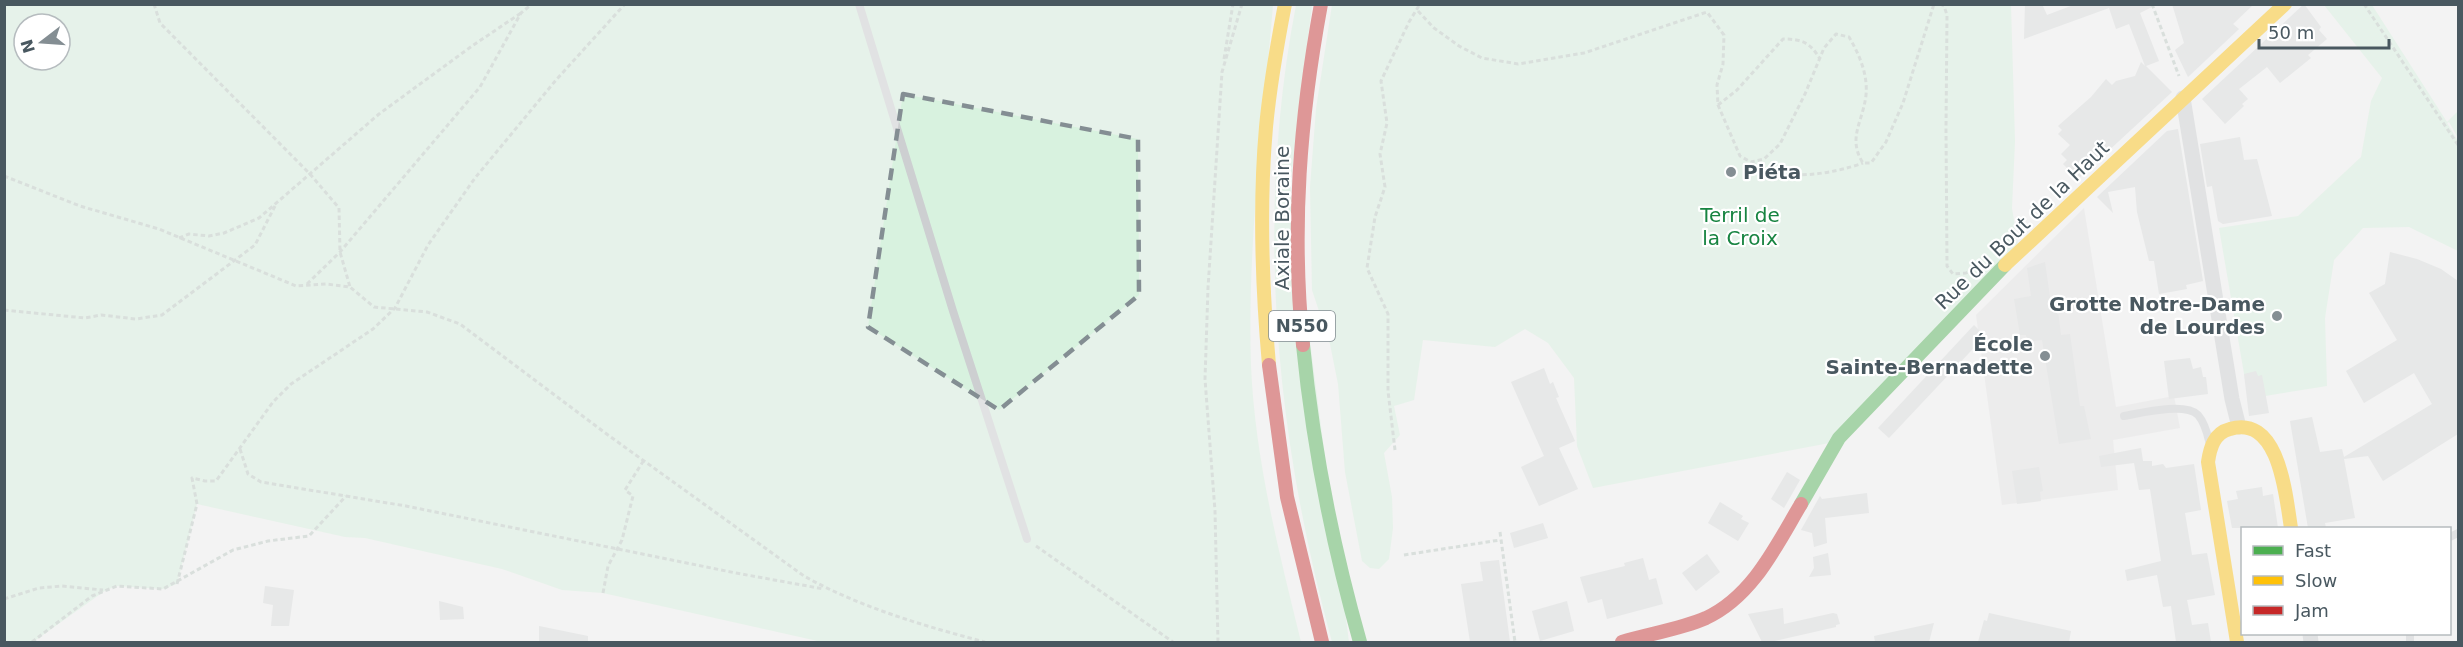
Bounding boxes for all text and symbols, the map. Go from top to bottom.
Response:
north arrow [12,12,72,72]
scale bar [2259,12,2390,50]
text: 50 m [2268,22,2314,43]
text: N [17,37,39,55]
street label: Rue du Bout de la Haut [1930,136,2114,314]
street label: Axiale Boraine [1270,146,1294,290]
place label: Piéta [1743,160,1801,184]
marker: Piéta [1724,165,1738,179]
park label: Terril de la Croix [1699,203,1780,250]
place label: Grotte Notre-Dame de Lourdes [2049,292,2265,339]
marker: Grotte Notre-Dame de Lourdes [2270,309,2284,323]
road number: N550 [1269,311,1335,341]
place label: École Sainte-Bernadette [1826,332,2033,379]
marker: École Sainte-Bernadette [2038,349,2052,363]
legend [2241,527,2451,635]
text: Fast [2295,540,2331,561]
text: Slow [2295,570,2337,591]
text: Jam [2294,600,2329,621]

